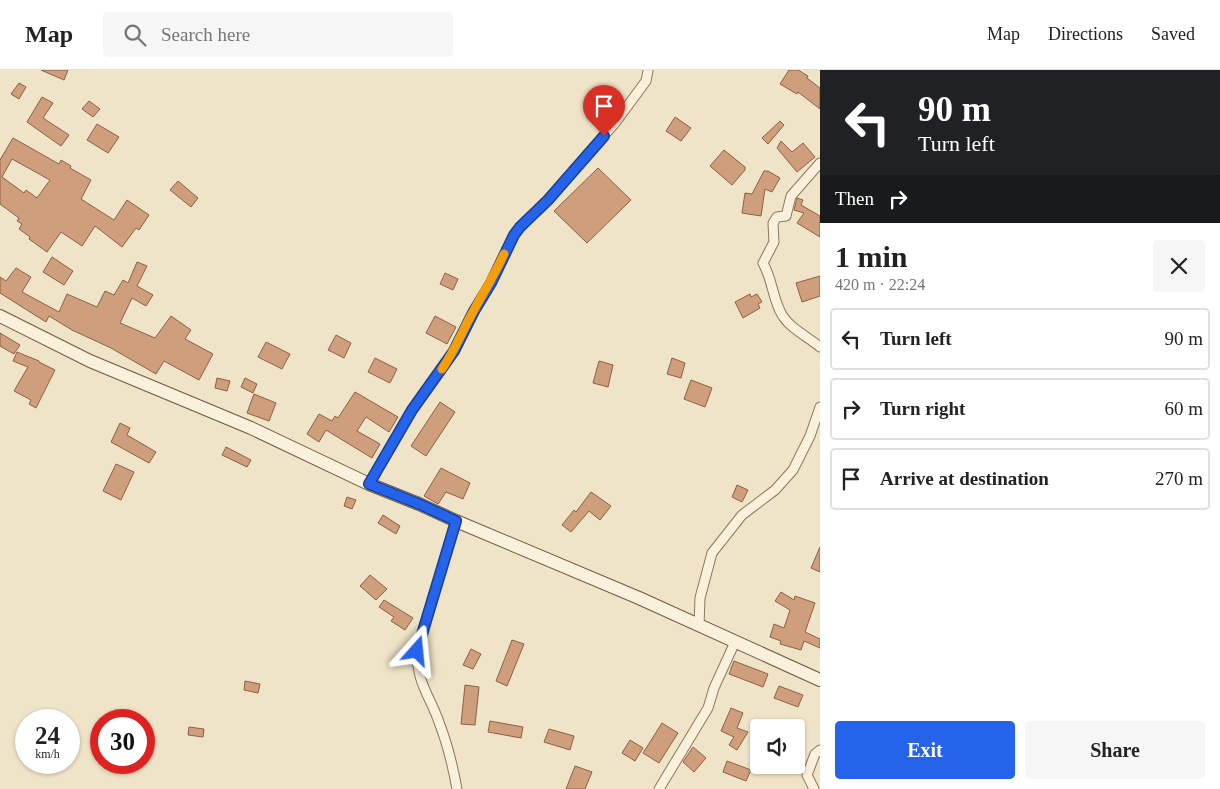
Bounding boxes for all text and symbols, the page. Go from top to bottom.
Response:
search box [103,12,453,57]
text: Map [25,21,73,47]
icon: search [121,21,149,49]
text: Search here [161,24,250,45]
text: Map [987,24,1020,44]
text: Directions [1048,24,1123,44]
text: Saved [1151,24,1195,44]
pin [583,85,625,136]
icon: left [835,90,900,155]
text: 90 m [918,90,991,129]
icon: arrive [590,92,618,120]
text: Turn left [918,131,995,156]
icon: right [884,185,912,213]
text: Then [835,188,874,209]
text: 1 min [835,240,908,273]
button: close [1153,240,1205,292]
text: 420 m · 22:24 [835,276,925,293]
icon: left [837,325,865,353]
text: Turn left [880,328,952,349]
text: 90 m [1164,328,1203,349]
icon: right [837,395,865,423]
text: Turn right [880,398,965,419]
text: 60 m [1164,398,1203,419]
icon: arrive [837,465,865,493]
text: Arrive at destination [880,468,1049,489]
text: 270 m [1155,468,1203,489]
position arrow [390,624,442,676]
speed limit sign: 30 [90,709,155,774]
map controls [750,719,805,774]
button: sound [750,719,805,774]
button: Exit [835,721,1015,779]
button: Share [1025,721,1205,779]
text: 24 [35,722,60,749]
text: km/h [35,747,60,761]

